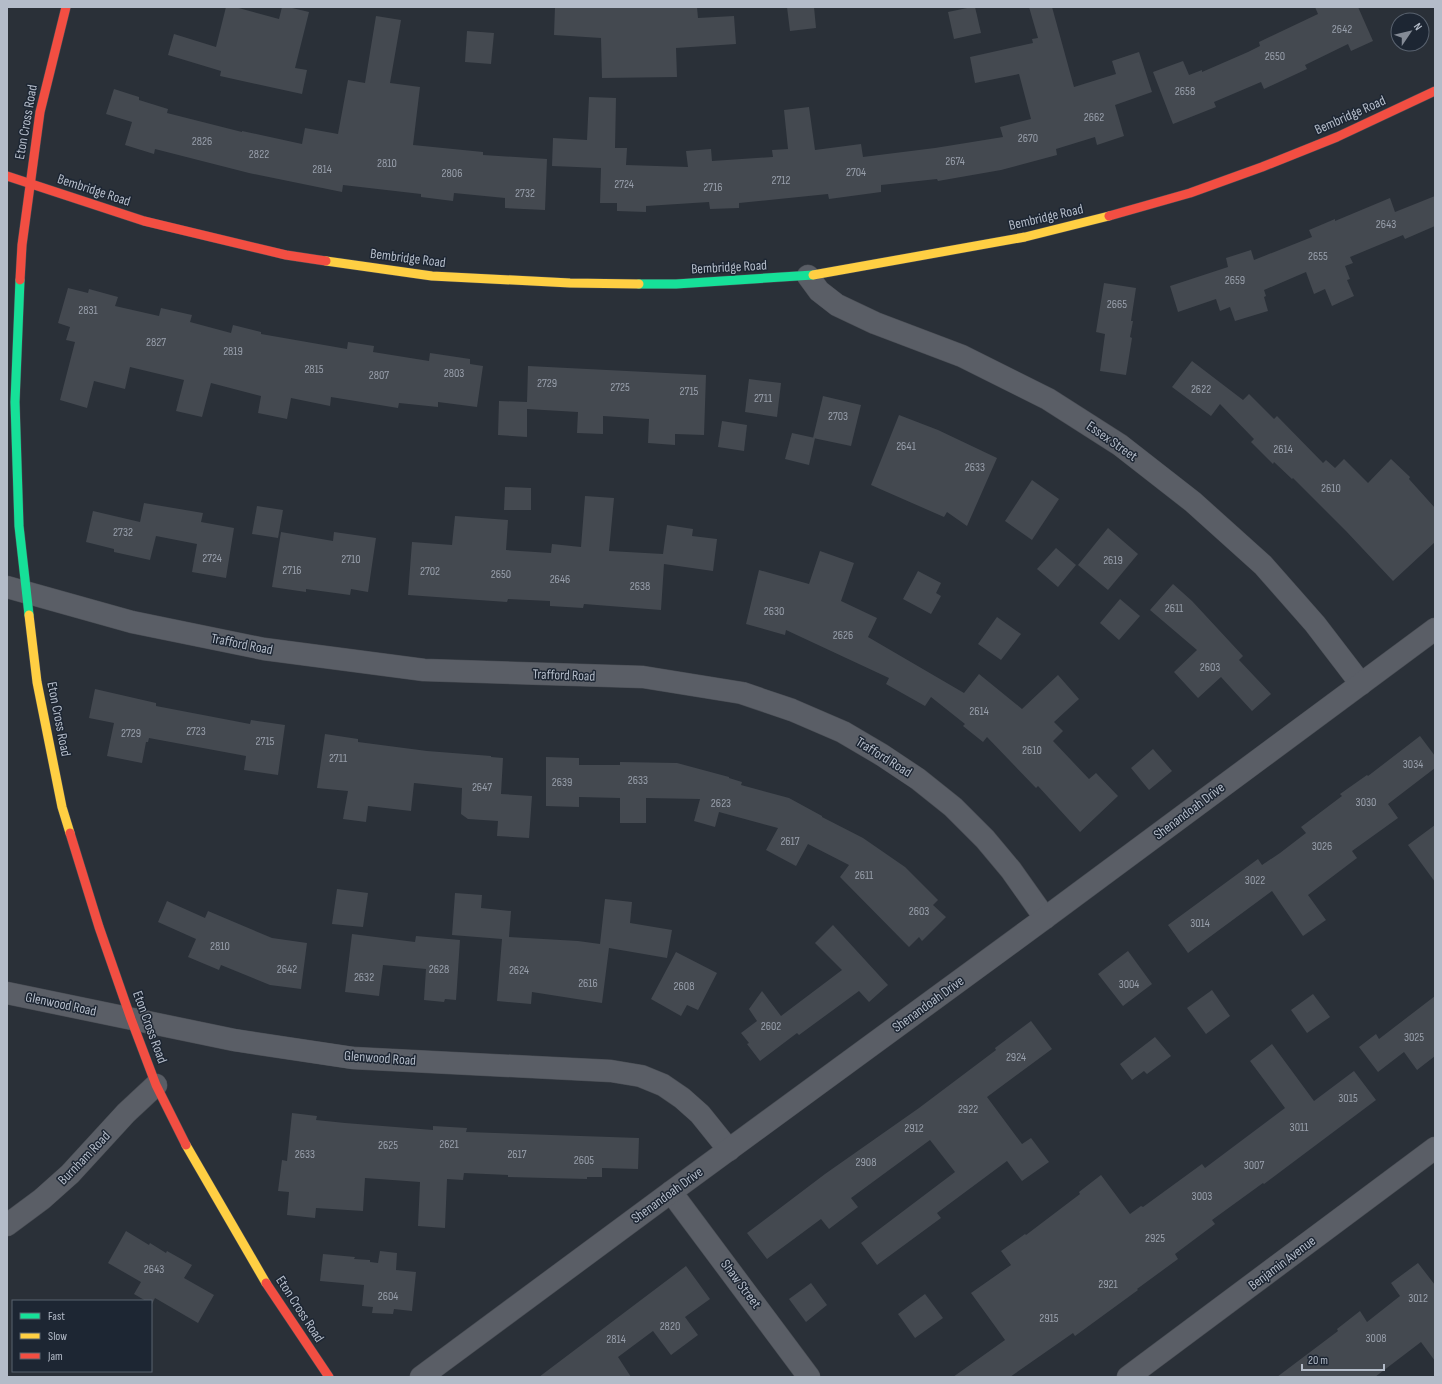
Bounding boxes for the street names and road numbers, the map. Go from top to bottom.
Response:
street label: Eton Cross Road [11,83,41,161]
street label: Bembridge Road [1312,92,1388,138]
street label: Bembridge Road [55,170,133,210]
street label: Bembridge Road [1007,200,1085,234]
street label: Bembridge Road [369,245,447,271]
street label: Bembridge Road [691,257,767,277]
street label: Essex Street [1083,417,1141,465]
street label: Trafford Road [210,630,274,658]
street label: Trafford Road [532,665,596,685]
street label: Eton Cross Road [43,680,75,758]
street label: Trafford Road [853,733,915,781]
street label: Shenandoah Drive [1150,779,1228,843]
street label: Shenandoah Drive [889,972,967,1036]
street label: Glenwood Road [24,988,98,1020]
street label: Eton Cross Road [129,988,171,1066]
street label: Glenwood Road [343,1047,417,1069]
street label: Burnham Road [54,1128,114,1188]
street label: Shenandoah Drive [628,1163,706,1227]
street label: Benjamin Avenue [1245,1232,1319,1294]
street label: Shaw Street [717,1256,765,1312]
street label: Eton Cross Road [272,1273,328,1346]

